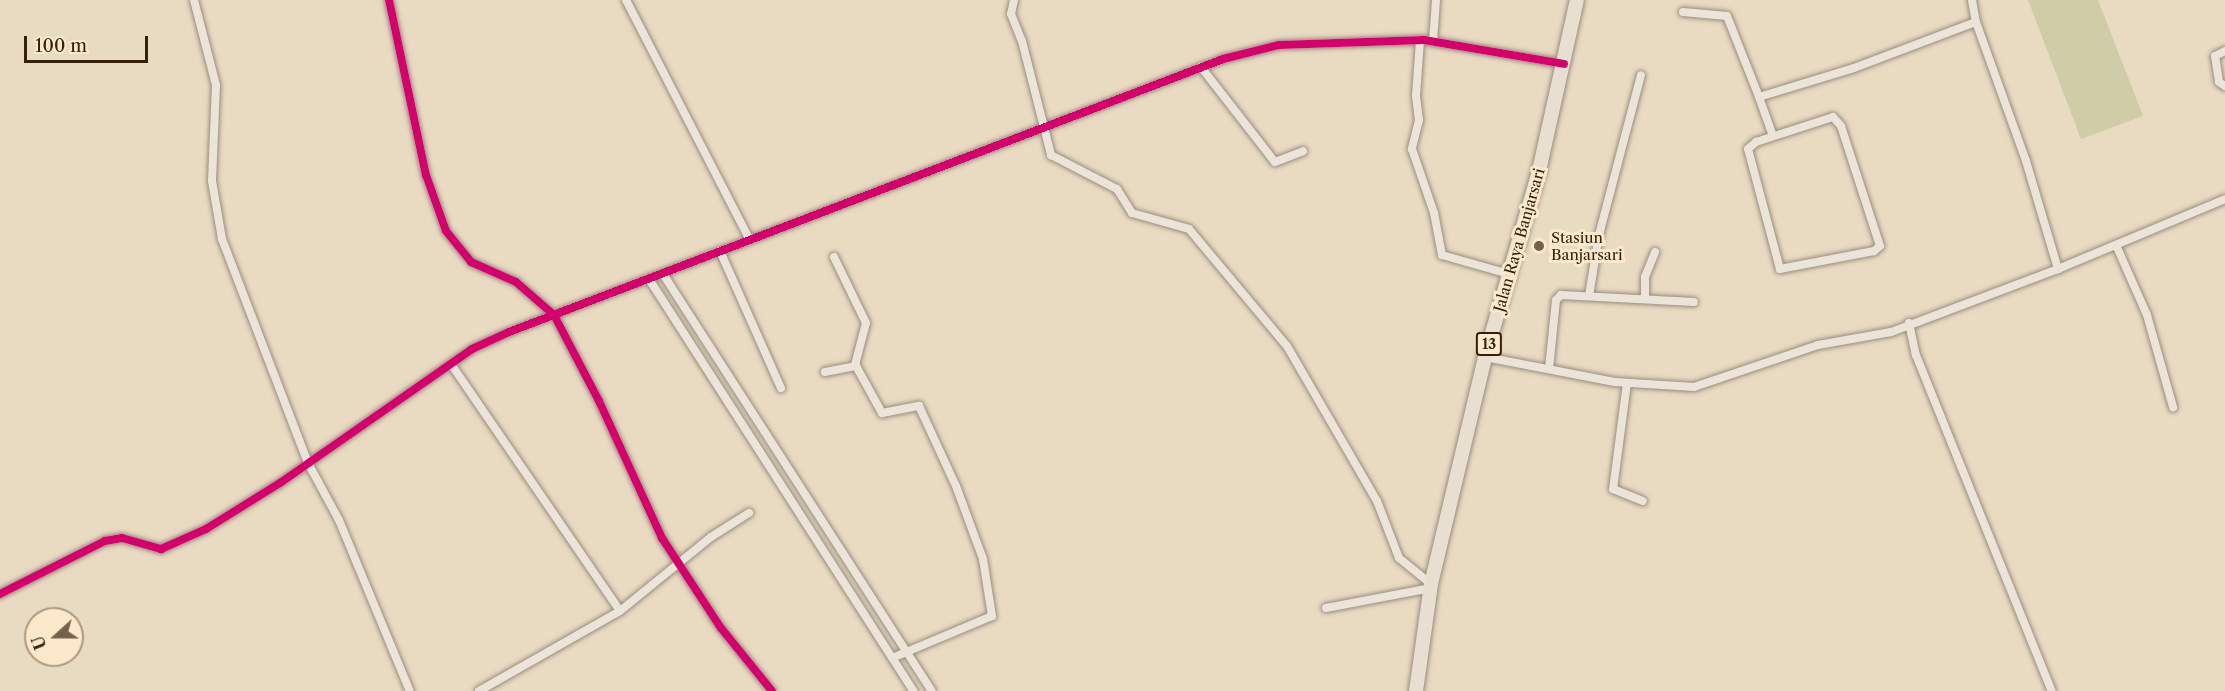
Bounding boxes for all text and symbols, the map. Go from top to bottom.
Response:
scale bar [27,24,152,62]
text: 100 m [35,35,87,57]
street label: Jalan Raya Banjarsari [1490,166,1548,314]
place label: Stasiun Banjarsari [1551,228,1623,263]
marker: Stasiun Banjarsari [1532,239,1546,253]
road number: 13 [1476,333,1502,355]
north arrow [24,607,84,667]
text: U [27,633,51,652]

